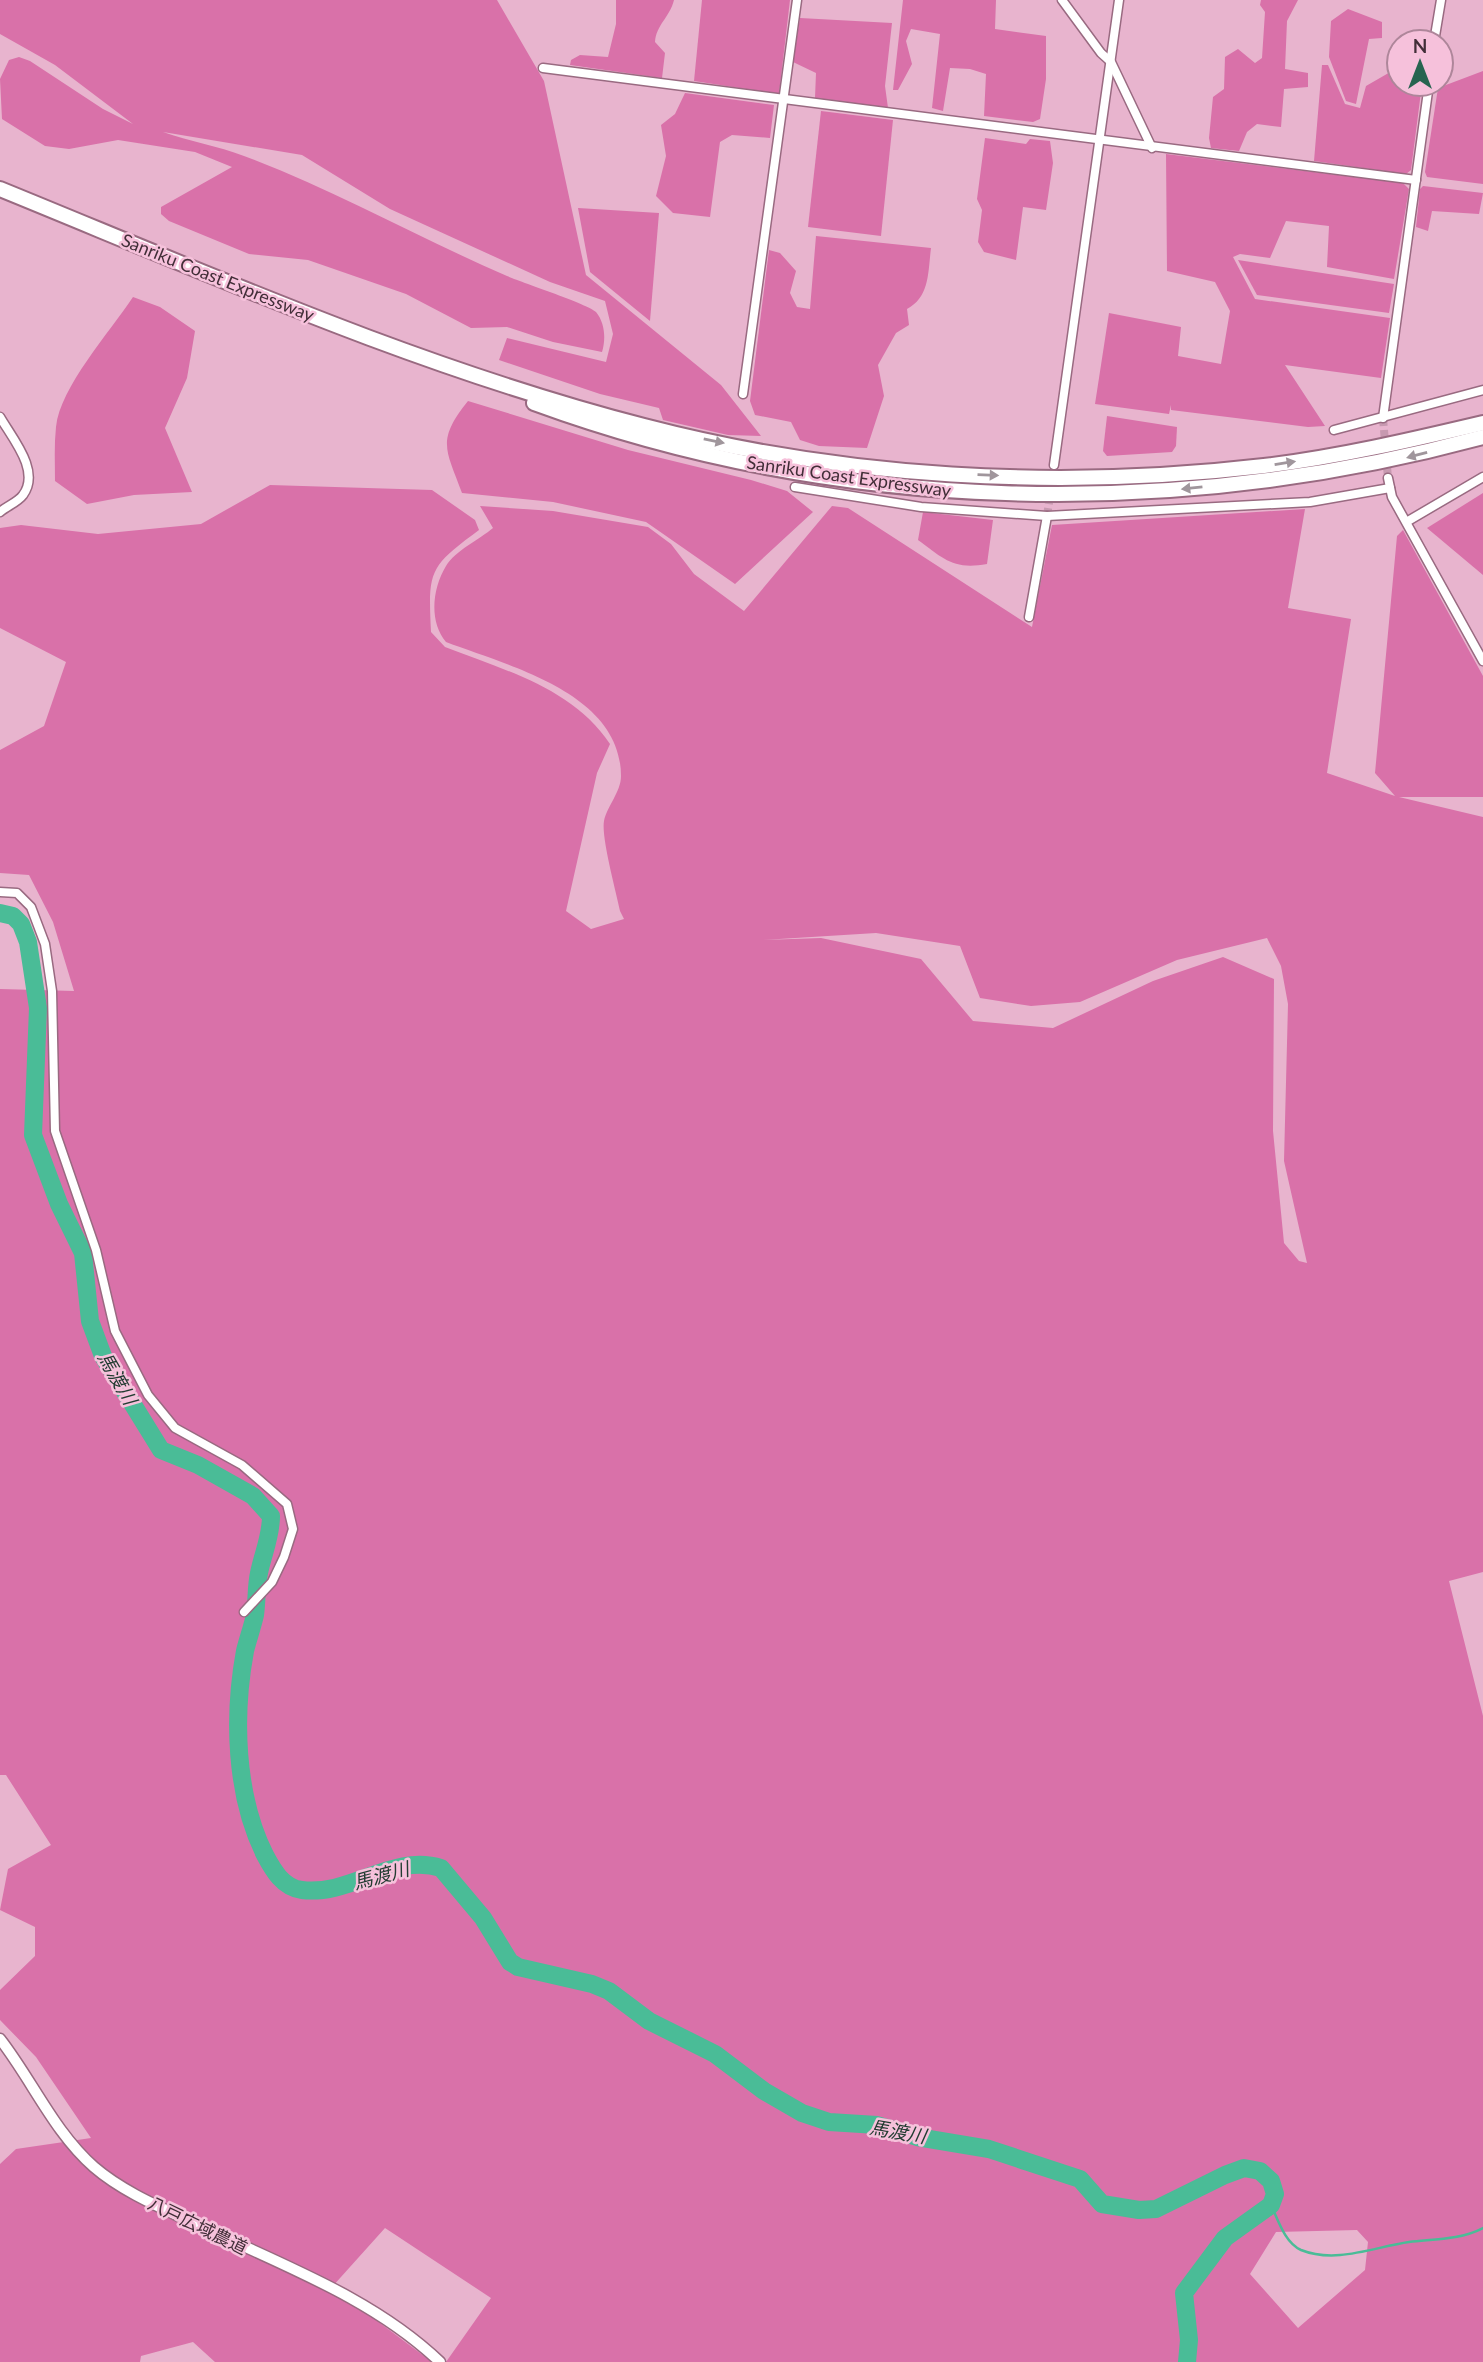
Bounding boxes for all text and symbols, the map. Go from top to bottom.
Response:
north arrow [1385,28,1455,98]
text: N [1413,34,1427,57]
street label: Sanriku Coast Expressway [118,228,318,326]
one-way arrow [703,436,725,447]
one-way arrow [1406,450,1428,461]
street label: Sanriku Coast Expressway [746,451,953,501]
one-way arrow [1274,457,1296,468]
one-way arrow [977,469,999,480]
one-way arrow [1181,483,1203,494]
water label: 馬渡川 [94,1348,143,1410]
water label: 馬渡川 [350,1856,413,1893]
water label: 馬渡川 [868,2115,930,2148]
street label: 八戸広域農道 [145,2191,251,2259]

